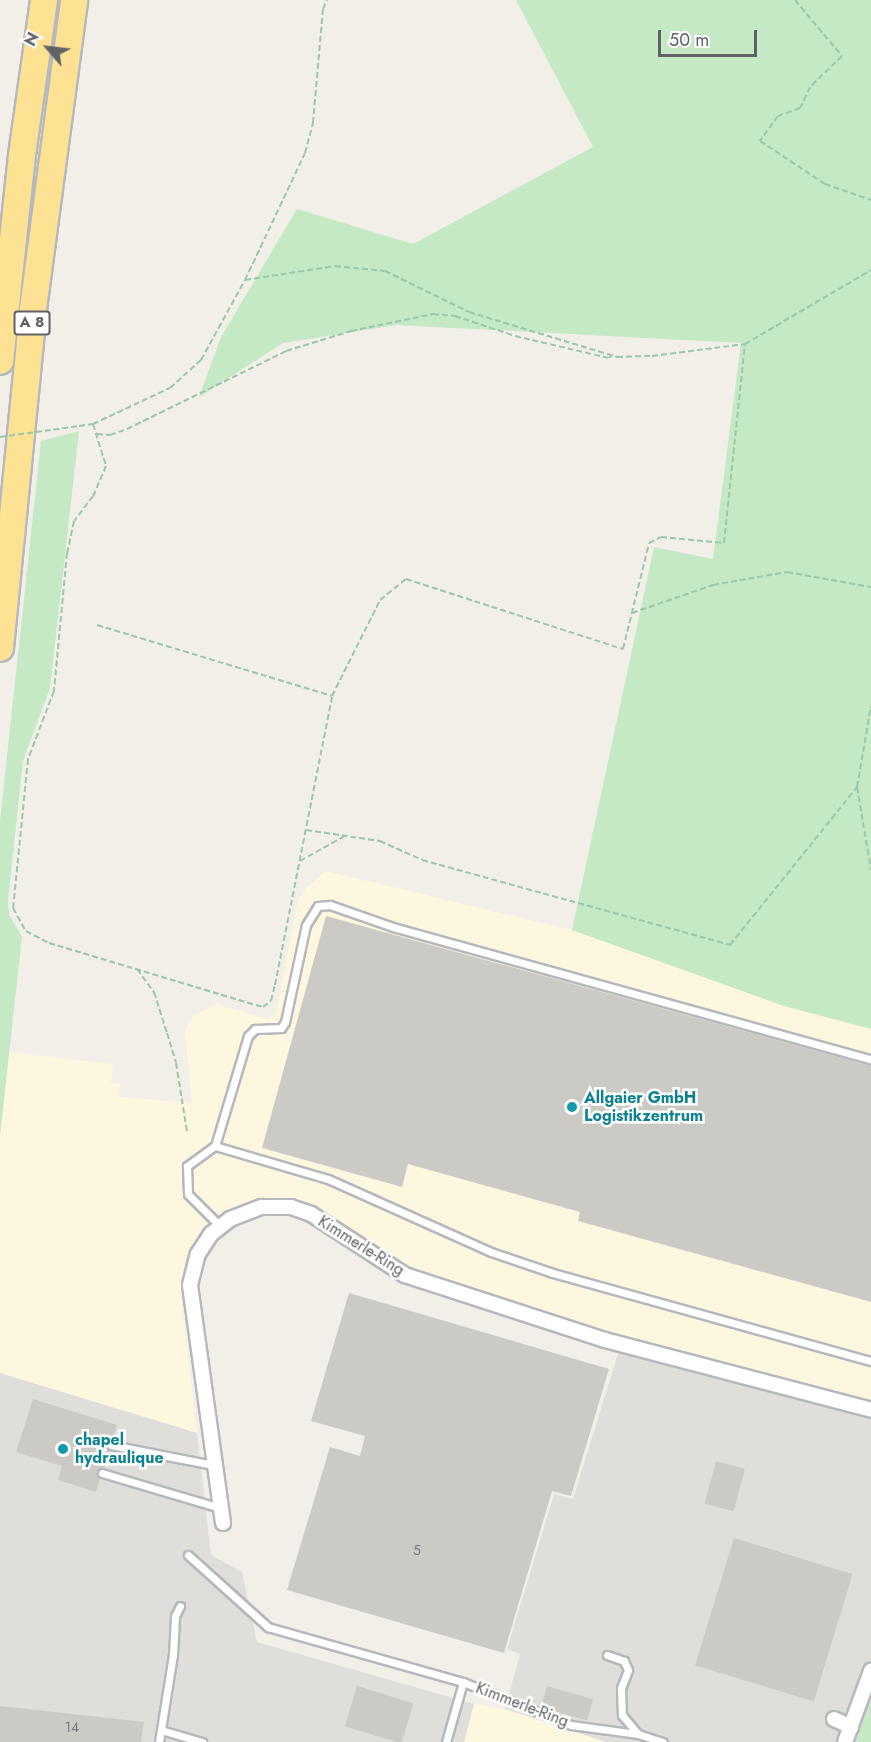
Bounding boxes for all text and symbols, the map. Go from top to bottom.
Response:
north arrow [18,18,78,78]
scale bar [661,18,760,56]
text: 50 m [669,27,709,53]
text: N [19,28,45,50]
road number: A 8 [12,311,51,335]
place label: Allgaier GmbH Logistikzentrum [584,1088,703,1126]
marker: Allgaier GmbH Logistikzentrum [565,1100,579,1114]
street label: Kimmerle-Ring [314,1212,408,1280]
place label: chapel hydraulique [75,1430,164,1468]
marker: chapel hydraulique [56,1442,70,1456]
house number: 5 [413,1542,421,1558]
street label: Kimmerle-Ring [473,1679,571,1731]
house number: 14 [65,1719,79,1735]

